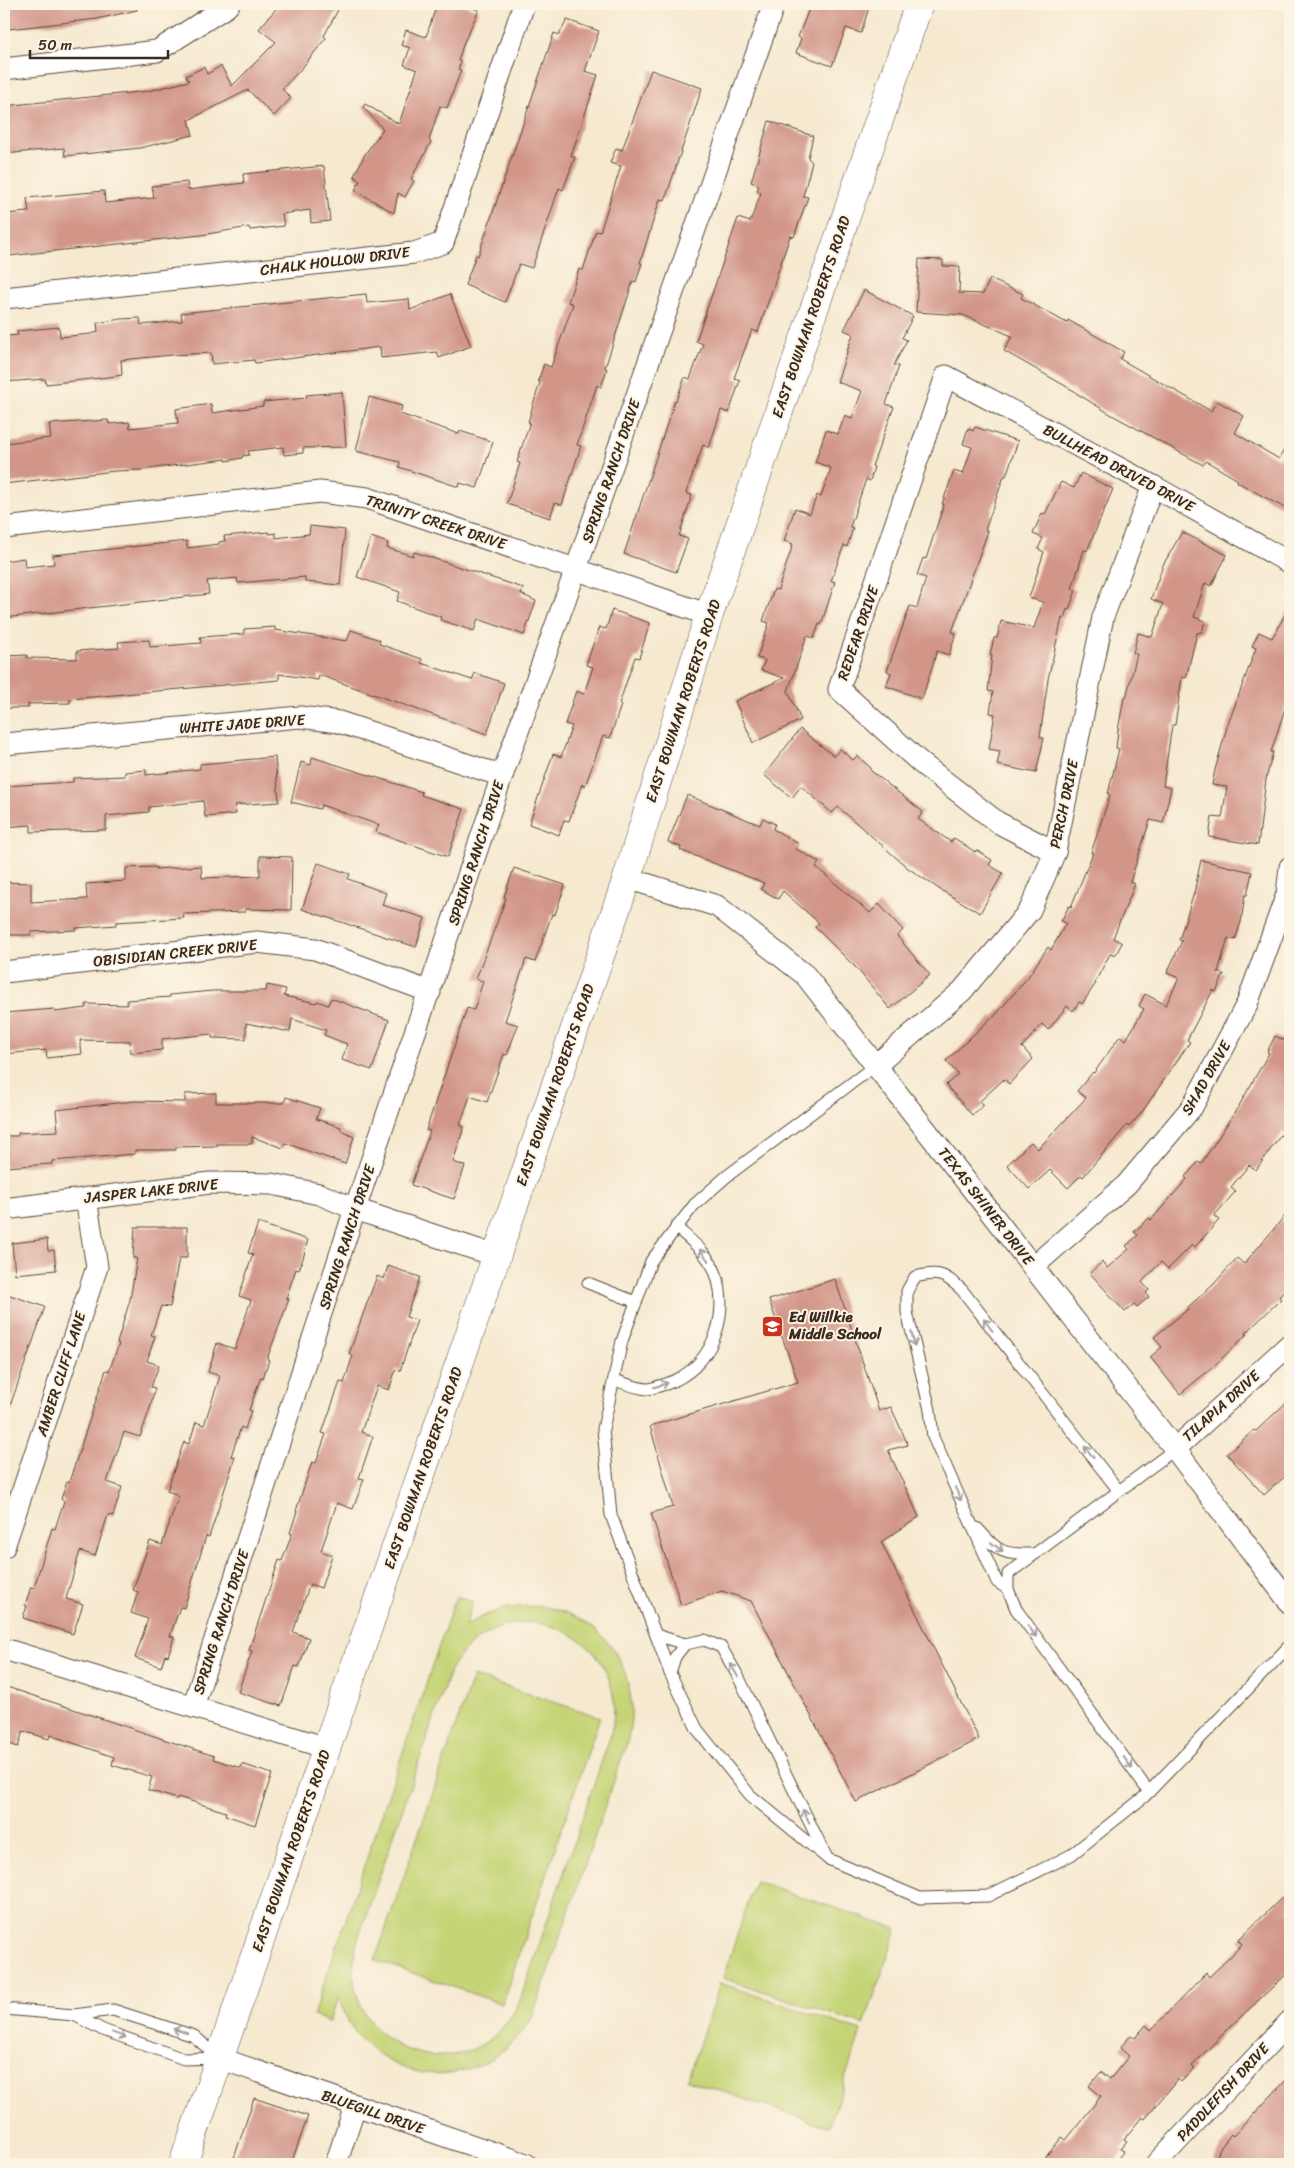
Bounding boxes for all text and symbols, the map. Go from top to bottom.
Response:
scale bar [30,28,168,60]
text: 50 m [38,32,73,58]
street label: EAST BOWMAN ROBERTS ROAD [764,212,858,422]
street label: CHALK HOLLOW DRIVE [259,239,413,283]
street label: SPRING RANCH DRIVE [574,394,648,547]
street label: BULLHEAD DRIVED DRIVE [1038,417,1201,520]
street label: TRINITY CREEK DRIVE [362,487,511,558]
street label: REDEAR DRIVE [830,581,887,684]
street label: EAST BOWMAN ROBERTS ROAD [638,596,728,806]
street label: WHITE JADE DRIVE [178,707,307,741]
street label: PERCH DRIVE [1042,755,1086,851]
street label: SPRING RANCH DRIVE [440,776,512,929]
street label: OBISIDIAN CREEK DRIVE [92,931,260,975]
street label: EAST BOWMAN ROBERTS ROAD [508,980,602,1190]
street label: SHAD DRIVE [1174,1034,1239,1120]
street label: TEXAS SHINER DRIVE [931,1141,1042,1272]
street label: SPRING RANCH DRIVE [311,1160,383,1313]
street label: JASPER LAKE DRIVE [82,1171,221,1211]
one-way arrow [699,1248,709,1262]
place label: Ed Willkie Middle School [788,1304,882,1347]
street label: AMBER CLIFF LANE [28,1307,94,1441]
school or university icon: Ed Willkie Middle School [761,1314,785,1338]
one-way arrow [983,1318,993,1332]
one-way arrow [909,1331,918,1347]
street label: TILAPIA DRIVE [1176,1362,1267,1448]
street label: EAST BOWMAN ROBERTS ROAD [376,1363,470,1573]
one-way arrow [652,1380,668,1389]
one-way arrow [1083,1446,1094,1459]
one-way arrow [954,1486,964,1501]
one-way arrow [990,1542,1004,1552]
street label: SPRING RANCH DRIVE [185,1545,257,1698]
one-way arrow [1027,1624,1037,1638]
one-way arrow [729,1663,739,1677]
street label: EAST BOWMAN ROBERTS ROAD [244,1746,338,1956]
one-way arrow [1123,1756,1133,1770]
one-way arrow [801,1809,810,1824]
one-way arrow [172,2026,188,2036]
one-way arrow [110,2031,126,2040]
street label: PADDLEFISH DRIVE [1170,2035,1277,2147]
street label: BLUEGILL DRIVE [318,2082,430,2142]

